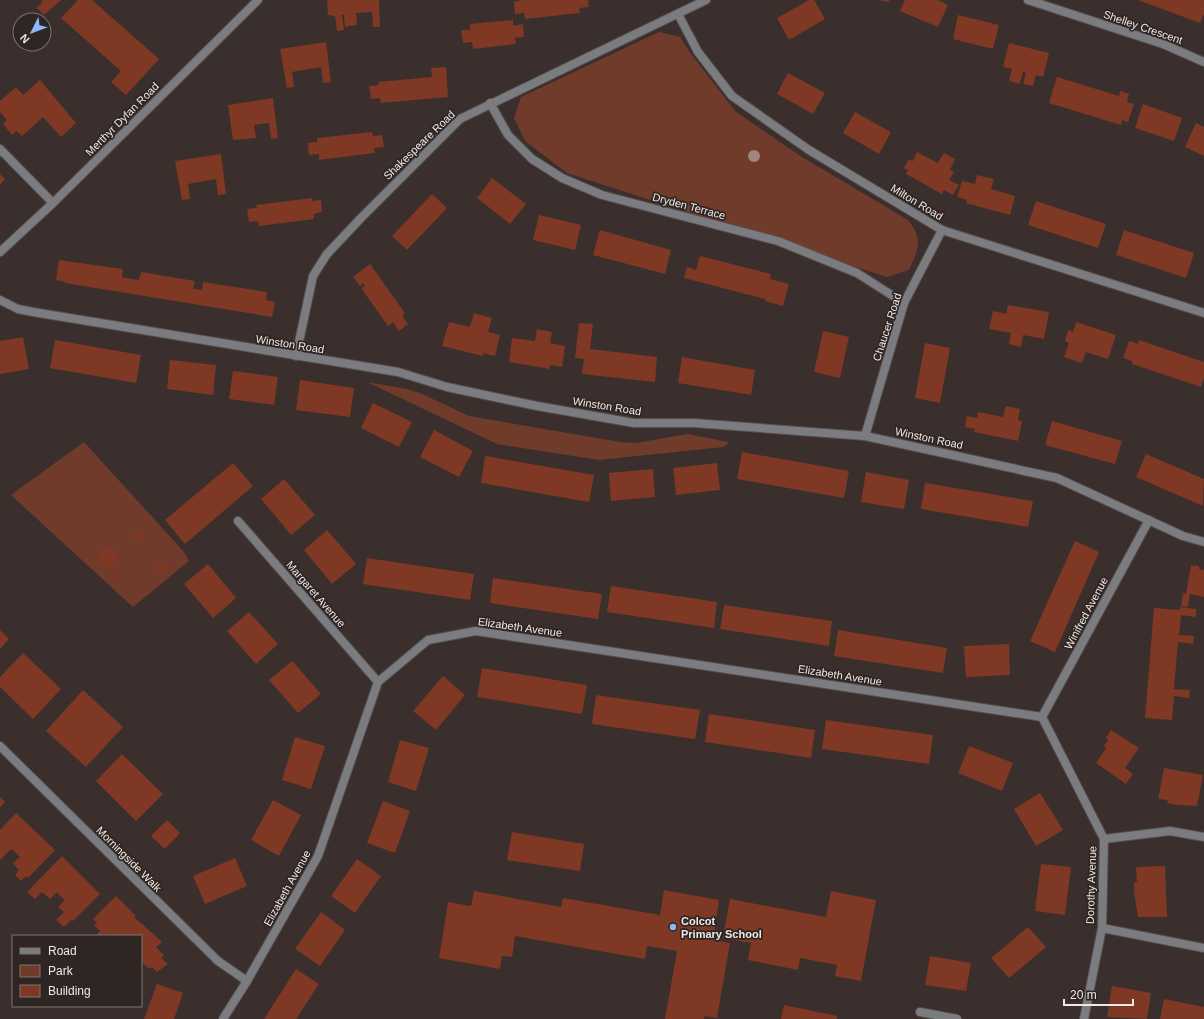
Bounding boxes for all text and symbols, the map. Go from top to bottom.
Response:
street label: Shelley Crescent [1102,8,1184,46]
north arrow [12,12,52,52]
text: N [17,32,32,46]
street label: Merthyr Dyfan Road [83,80,161,158]
street label: Shakespeare Road [381,108,457,182]
street label: Milton Road [889,182,945,222]
street label: Dryden Terrace [651,190,727,222]
street label: Chaucer Road [870,291,904,363]
street label: Winston Road [255,333,325,355]
street label: Winston Road [572,395,642,417]
street label: Winston Road [894,425,964,451]
street label: Margaret Avenue [284,559,348,629]
street label: Winifred Avenue [1062,575,1110,651]
street label: Elizabeth Avenue [477,615,563,639]
street label: Elizabeth Avenue [797,662,883,688]
street label: Morningside Walk [94,824,164,894]
street label: Dorothy Avenue [1084,846,1098,924]
street label: Elizabeth Avenue [261,848,313,928]
place label: Colcot Primary School [681,915,762,940]
marker: Colcot Primary School [668,922,678,932]
legend [12,935,142,1007]
text: Road [48,944,77,958]
text: Park [48,964,74,978]
scale bar [1064,981,1133,1007]
text: Building [48,984,91,998]
text: 20 m [1070,988,1097,1002]

